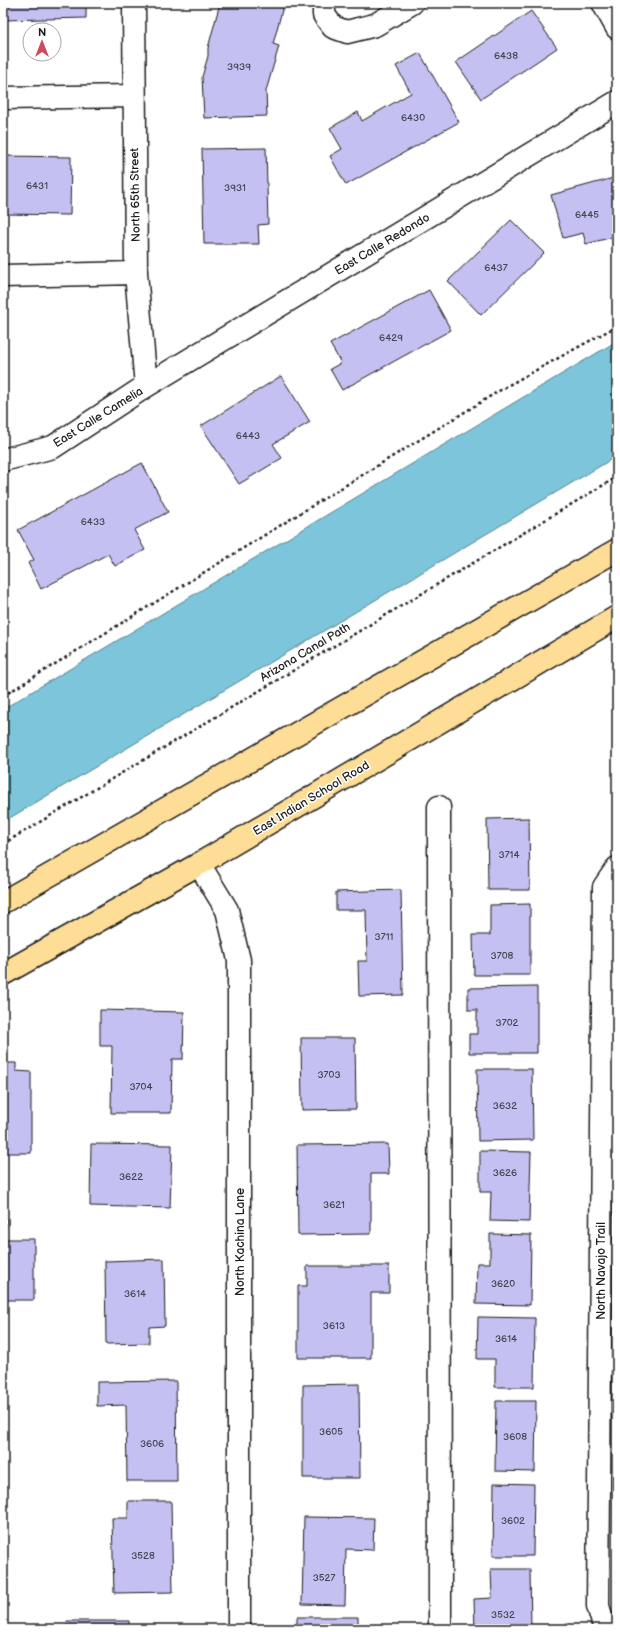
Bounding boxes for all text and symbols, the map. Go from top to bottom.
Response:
north arrow [22,22,62,62]
text: N [38,26,46,39]
house number: 6438 [494,50,518,62]
house number: 3939 [227,61,251,73]
house number: 6430 [401,112,425,124]
street label: North 65th Street [127,147,144,242]
house number: 6431 [26,180,48,192]
house number: 3931 [224,182,246,194]
house number: 6445 [575,209,599,221]
street label: East Calle Redondo [332,210,433,279]
house number: 6437 [484,262,508,274]
house number: 6429 [379,332,403,344]
street label: East Calle Camelia [51,384,146,451]
house number: 6443 [236,430,260,442]
house number: 6433 [81,516,105,528]
street label: Arizona Canal Path [257,619,353,685]
street label: East Indian School Road [250,758,372,839]
house number: 3714 [498,849,520,861]
house number: 3711 [375,931,394,943]
house number: 3708 [491,950,514,962]
house number: 3702 [496,1017,519,1029]
house number: 3703 [317,1069,341,1081]
house number: 3704 [129,1081,153,1093]
house number: 3632 [493,1100,517,1112]
house number: 3626 [493,1167,517,1179]
house number: 3622 [119,1171,143,1183]
street label: North Kachina Lane [233,1188,248,1296]
house number: 3621 [323,1199,345,1211]
street label: North Navajo Trail [594,1222,609,1320]
house number: 3620 [491,1278,515,1290]
house number: 3614 [124,1288,146,1300]
house number: 3613 [323,1320,345,1332]
house number: 3614 [495,1333,517,1345]
house number: 3605 [319,1426,343,1438]
house number: 3608 [503,1431,527,1443]
house number: 3606 [140,1438,164,1450]
house number: 3602 [501,1515,525,1527]
house number: 3528 [131,1550,155,1562]
house number: 3527 [313,1572,335,1584]
house number: 3532 [491,1609,515,1621]

